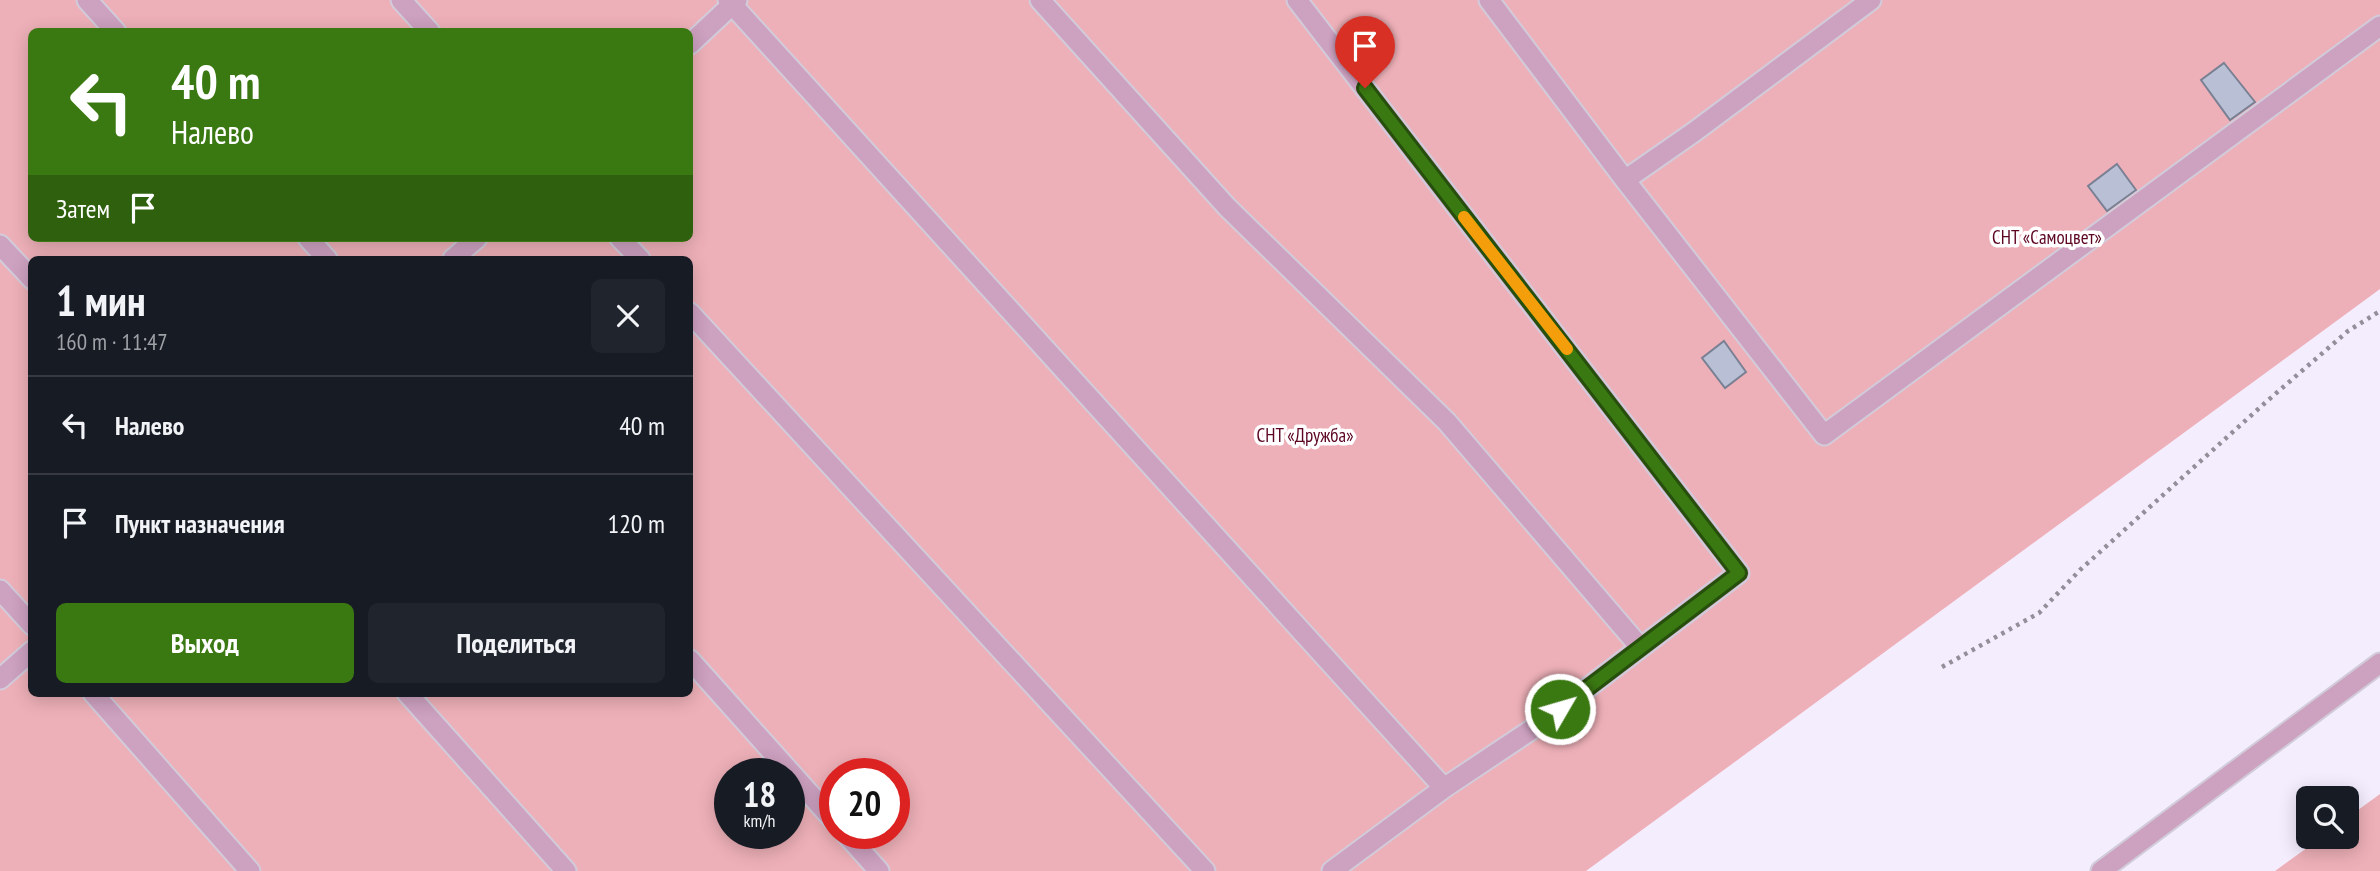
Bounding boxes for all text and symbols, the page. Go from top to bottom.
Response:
pin [1335,16,1395,88]
icon: arrive [1346,27,1384,65]
text: 40 m [171,49,260,113]
icon: left [56,56,147,147]
text: Налево [171,111,254,153]
icon: arrive [124,189,162,227]
text: Затем [56,192,110,225]
park label: СНТ «Самоцвет» [1992,225,2102,249]
text: 1 мин [56,273,146,328]
button: close [591,279,665,353]
text: 160 m · 11:47 [56,327,168,356]
icon: left [56,406,94,444]
text: Налево [115,409,184,442]
text: 40 m [619,409,665,442]
park label: СНТ «Дружба» [1257,423,1354,447]
icon: arrive [56,504,94,542]
text: Пункт назначения [115,507,285,540]
text: 120 m [607,507,665,540]
button: Выход [56,603,354,683]
button: Поделиться [368,603,665,683]
position arrow [1523,672,1597,746]
speed limit sign: 20 [819,758,910,849]
text: 18 [743,771,776,817]
map controls [2296,786,2359,849]
button: search [2296,786,2359,849]
text: km/h [744,809,775,832]

